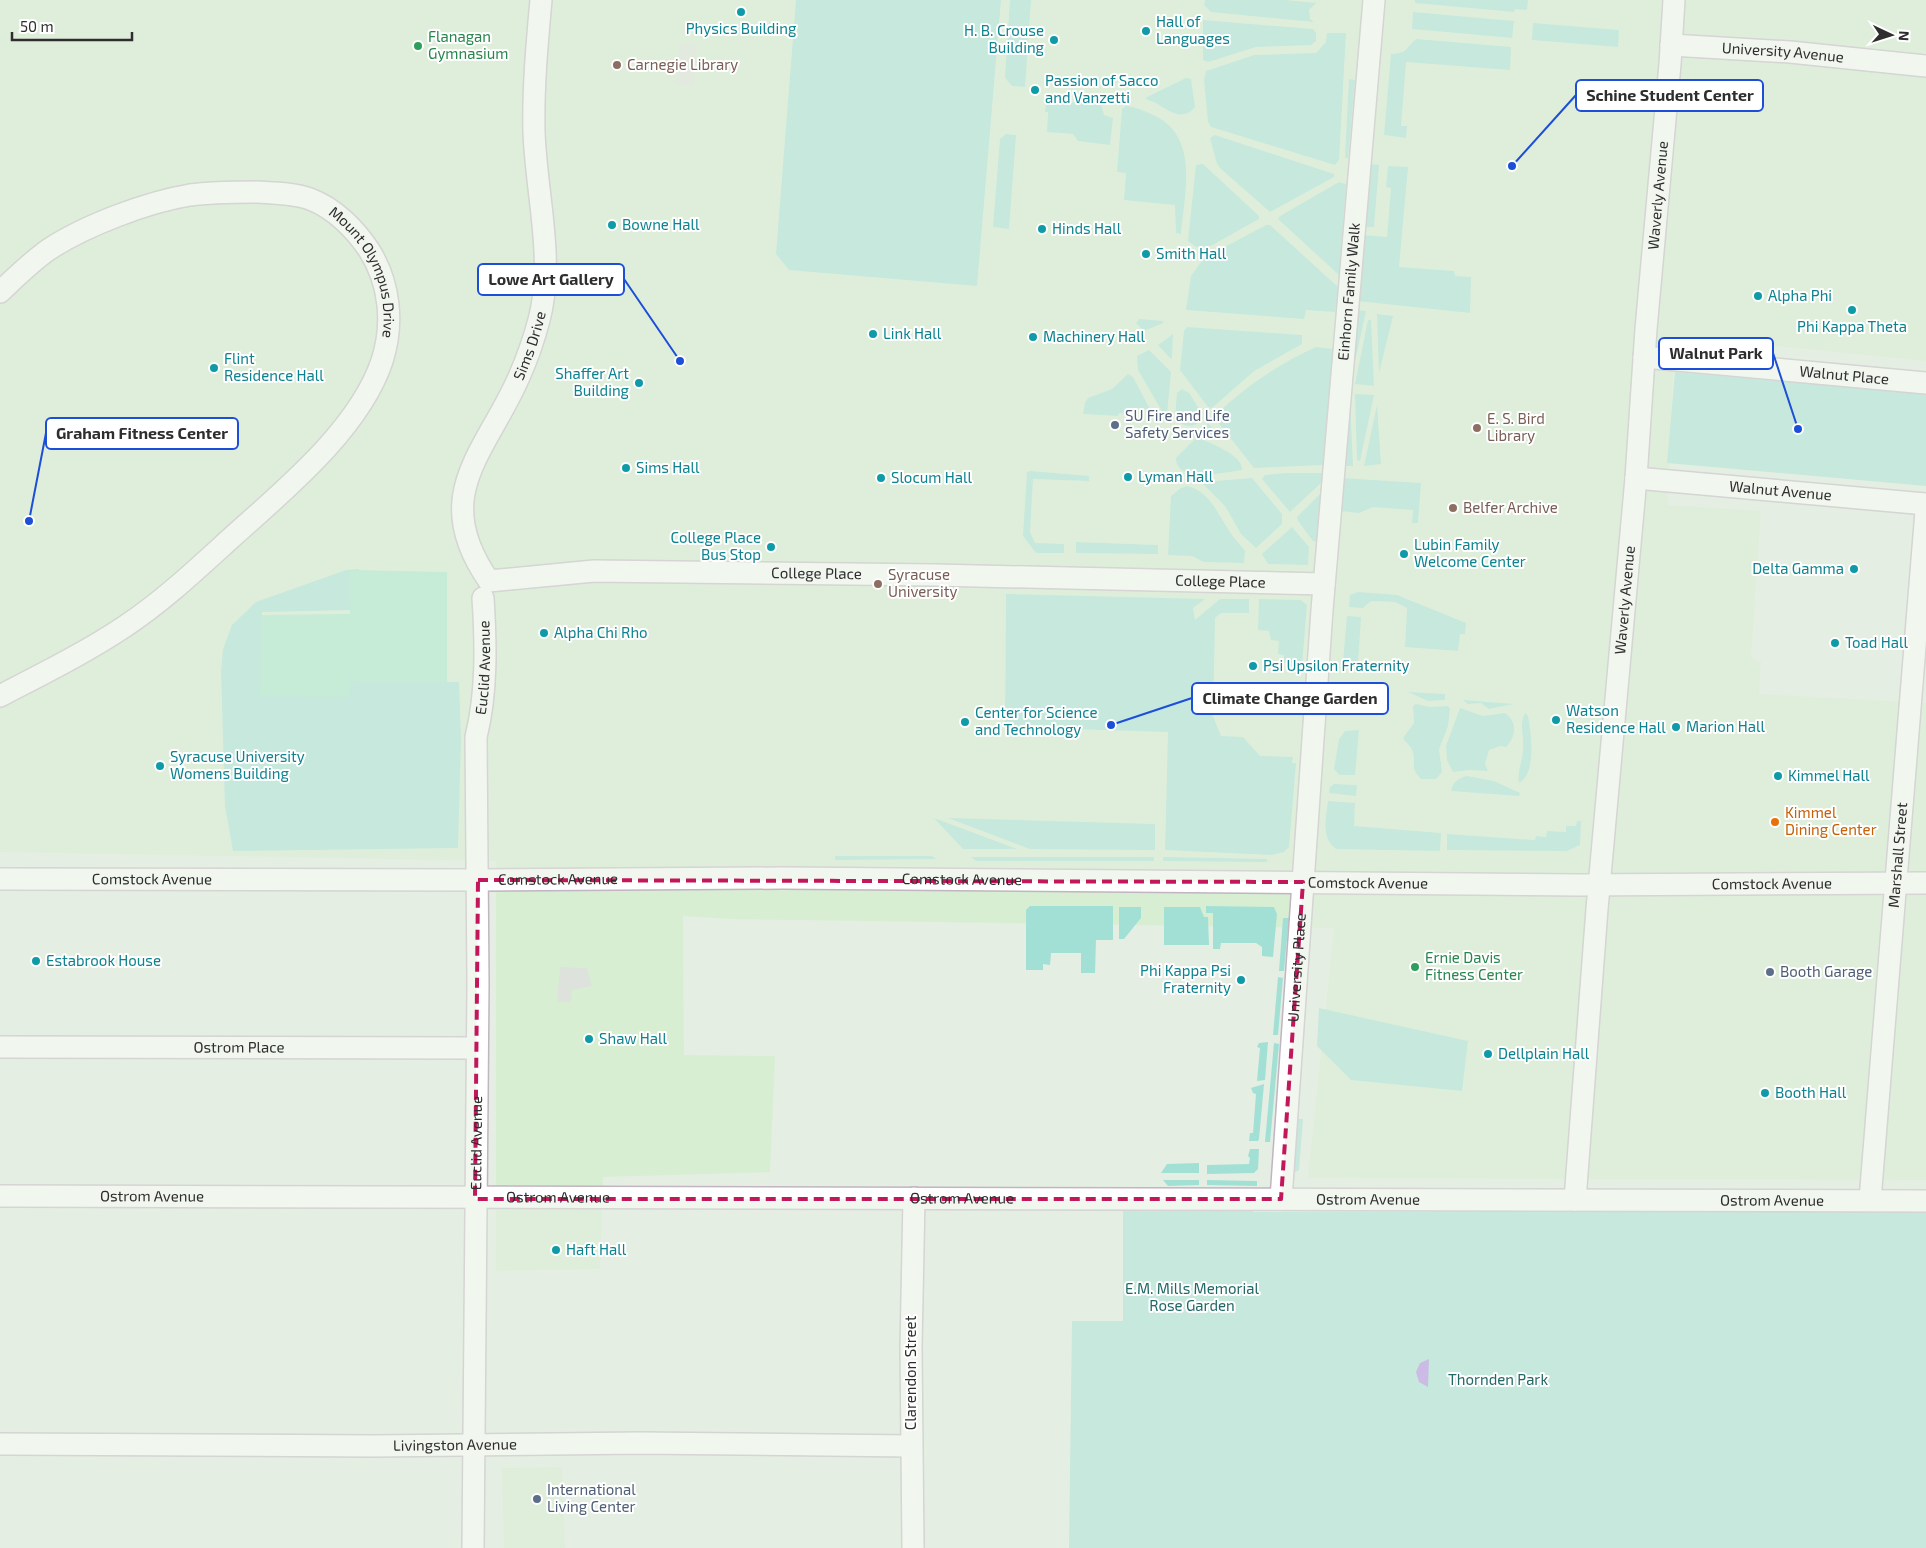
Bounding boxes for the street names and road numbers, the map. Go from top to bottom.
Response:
street label: University Avenue [1721,38,1845,65]
street label: Waverly Avenue [1643,140,1671,251]
street label: Mount Olympus Drive [326,202,399,339]
street label: Einhorn Family Walk [1333,221,1363,361]
street label: Sims Drive [509,309,549,383]
street label: Walnut Place [1799,361,1890,388]
street label: Walnut Avenue [1728,476,1833,504]
street label: Waverly Avenue [1610,545,1638,655]
street label: College Place [771,563,862,582]
street label: College Place [1175,571,1266,591]
street label: Euclid Avenue [471,620,493,716]
street label: Marshall Street [1884,801,1910,908]
street label: Comstock Avenue [92,869,212,887]
street label: Comstock Avenue [498,869,618,888]
street label: Comstock Avenue [902,869,1022,888]
street label: Comstock Avenue [1308,873,1428,892]
street label: Comstock Avenue [1712,874,1832,892]
street label: University Place [1283,912,1309,1023]
street label: Ostrom Place [193,1037,285,1056]
street label: Euclid Avenue [466,1096,485,1190]
street label: Ostrom Avenue [100,1186,204,1205]
street label: Ostrom Avenue [506,1187,610,1206]
street label: Ostrom Avenue [910,1188,1014,1207]
street label: Ostrom Avenue [1316,1189,1420,1208]
street label: Ostrom Avenue [1720,1190,1824,1209]
street label: Clarendon Street [901,1315,919,1430]
street label: Livingston Avenue [393,1434,517,1454]

